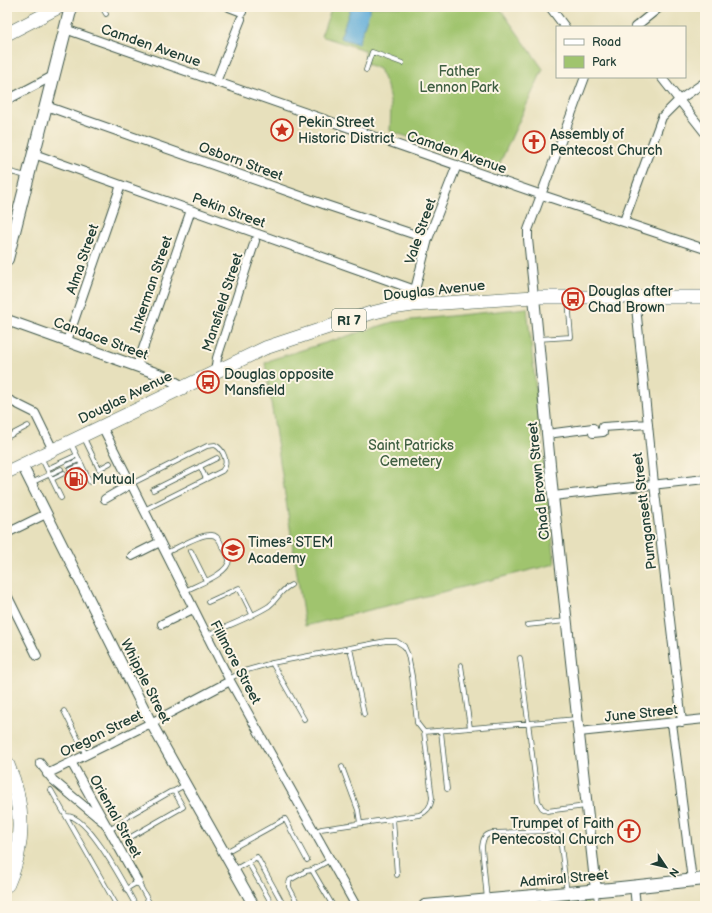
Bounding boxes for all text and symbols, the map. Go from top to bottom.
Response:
street label: Camden Avenue [99,20,203,71]
legend [556,26,686,78]
text: Road [592,35,621,50]
text: Park [592,55,616,70]
park label: Father Lennon Park [419,63,499,96]
place label: Pekin Street Historic District [298,114,395,147]
place icon: Pekin Street Historic District [269,117,295,143]
place label: Assembly of Pentecost Church [550,126,663,159]
street label: Camden Avenue [405,127,509,178]
church icon: Assembly of Pentecost Church [521,129,547,155]
street label: Osborn Street [196,138,286,185]
street label: Pekin Street [190,189,268,232]
street label: Vale Street [401,195,440,266]
street label: Alma Street [63,221,103,297]
street label: Inkerman Street [127,233,176,335]
street label: Mansfield Street [198,250,247,354]
street label: Douglas Avenue [382,277,486,304]
place label: Douglas after Chad Brown [588,283,674,316]
bus stop icon: Douglas after Chad Brown [560,286,586,312]
road number: RI 7 [332,309,366,331]
street label: Candace Street [51,313,151,364]
place label: Douglas opposite Mansfield [224,366,334,399]
street label: Douglas Avenue [76,367,175,428]
bus stop icon: Douglas opposite Mansfield [195,369,221,395]
street label: Chad Brown Street [524,420,553,541]
park label: Saint Patricks Cemetery [368,437,454,470]
street label: Pumgansett Street [629,451,660,570]
fuel station icon: Mutual [63,466,89,492]
place label: Mutual [92,471,135,488]
place label: Times² STEM Academy [248,534,333,567]
school or university icon: Times² STEM Academy [220,537,246,563]
street label: Fillmore Street [206,617,265,708]
street label: Whipple Street [117,636,175,727]
street label: June Street [604,701,679,726]
street label: Oregon Street [57,706,146,761]
street label: Oriental Street [86,772,146,861]
place label: Trumpet of Faith Pentecostal Church [491,815,614,848]
church icon: Trumpet of Faith Pentecostal Church [616,818,642,844]
north arrow [646,847,686,887]
text: N [666,865,681,880]
street label: Admiral Street [519,866,610,891]

